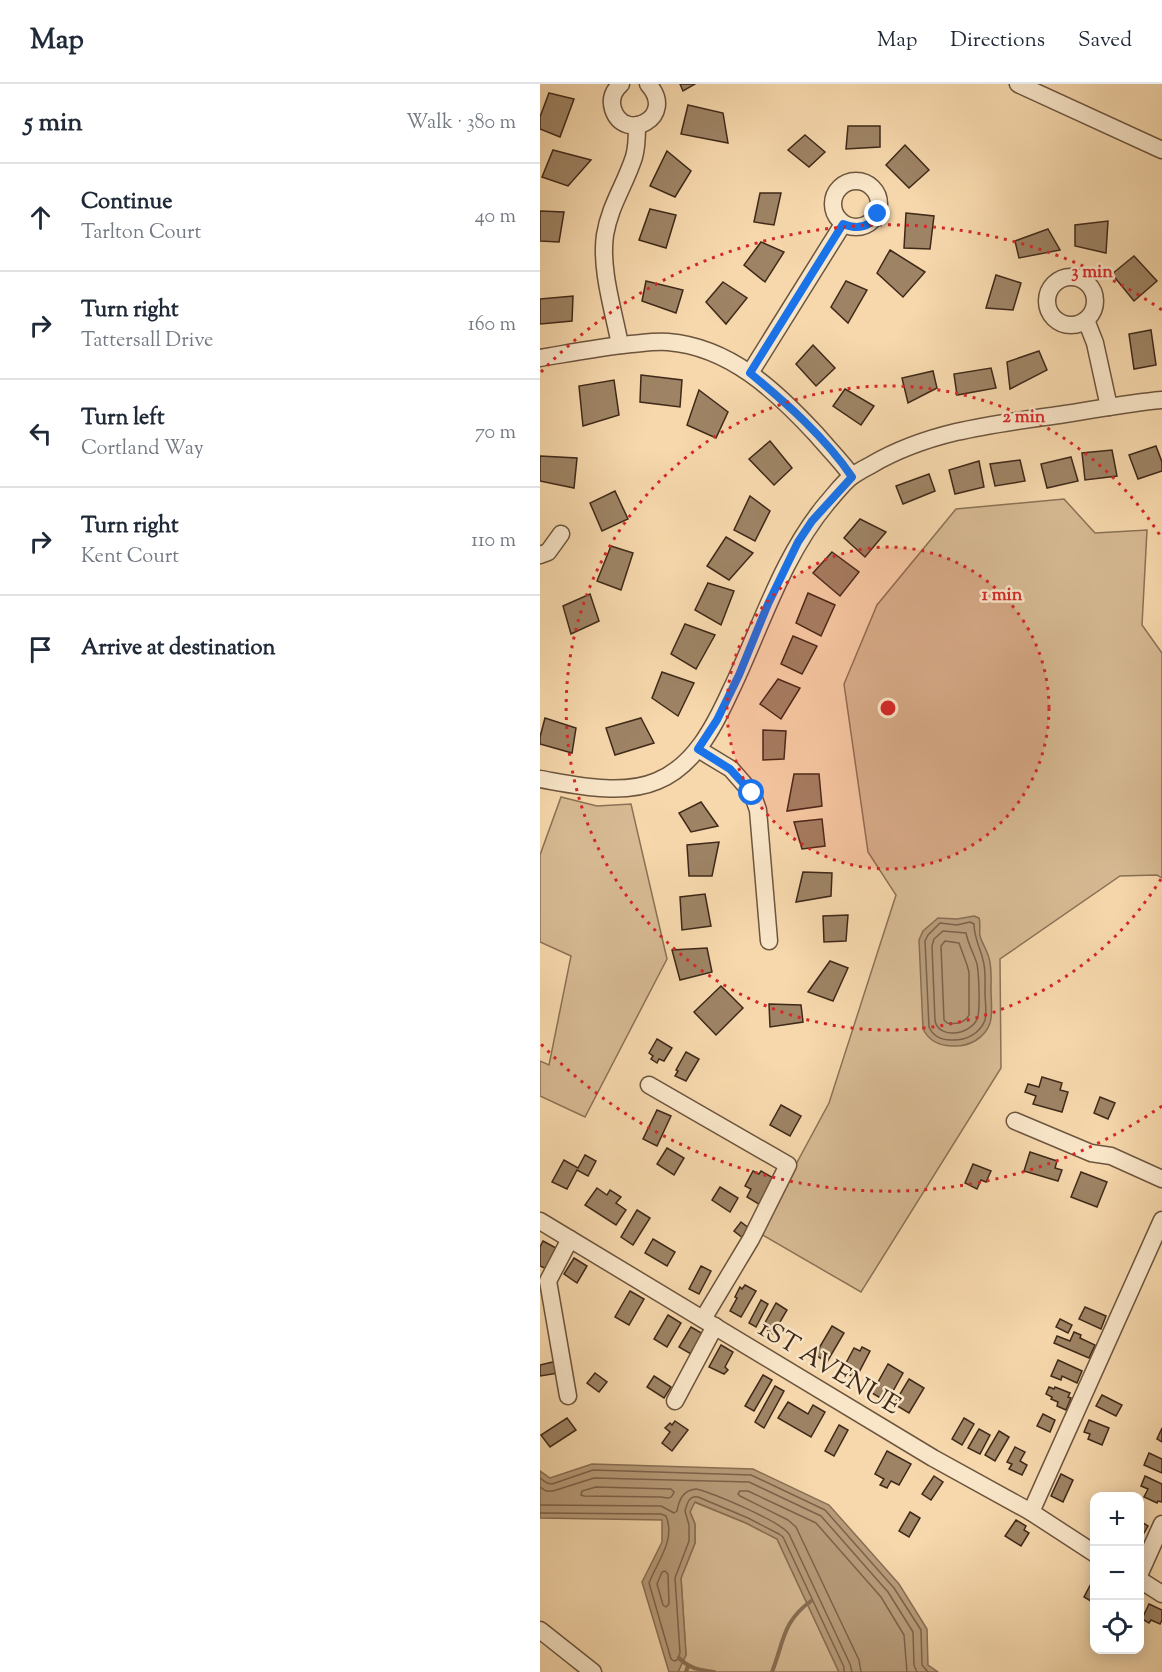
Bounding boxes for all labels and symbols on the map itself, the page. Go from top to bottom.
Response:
route end [864,200,890,226]
text: 3 min [1071,260,1113,286]
text: 2 min [1003,405,1046,431]
text: 1 min [982,583,1023,609]
centre of rings [878,698,898,718]
route start [738,779,764,805]
street label: 1ST AVENUE [751,1311,907,1425]

